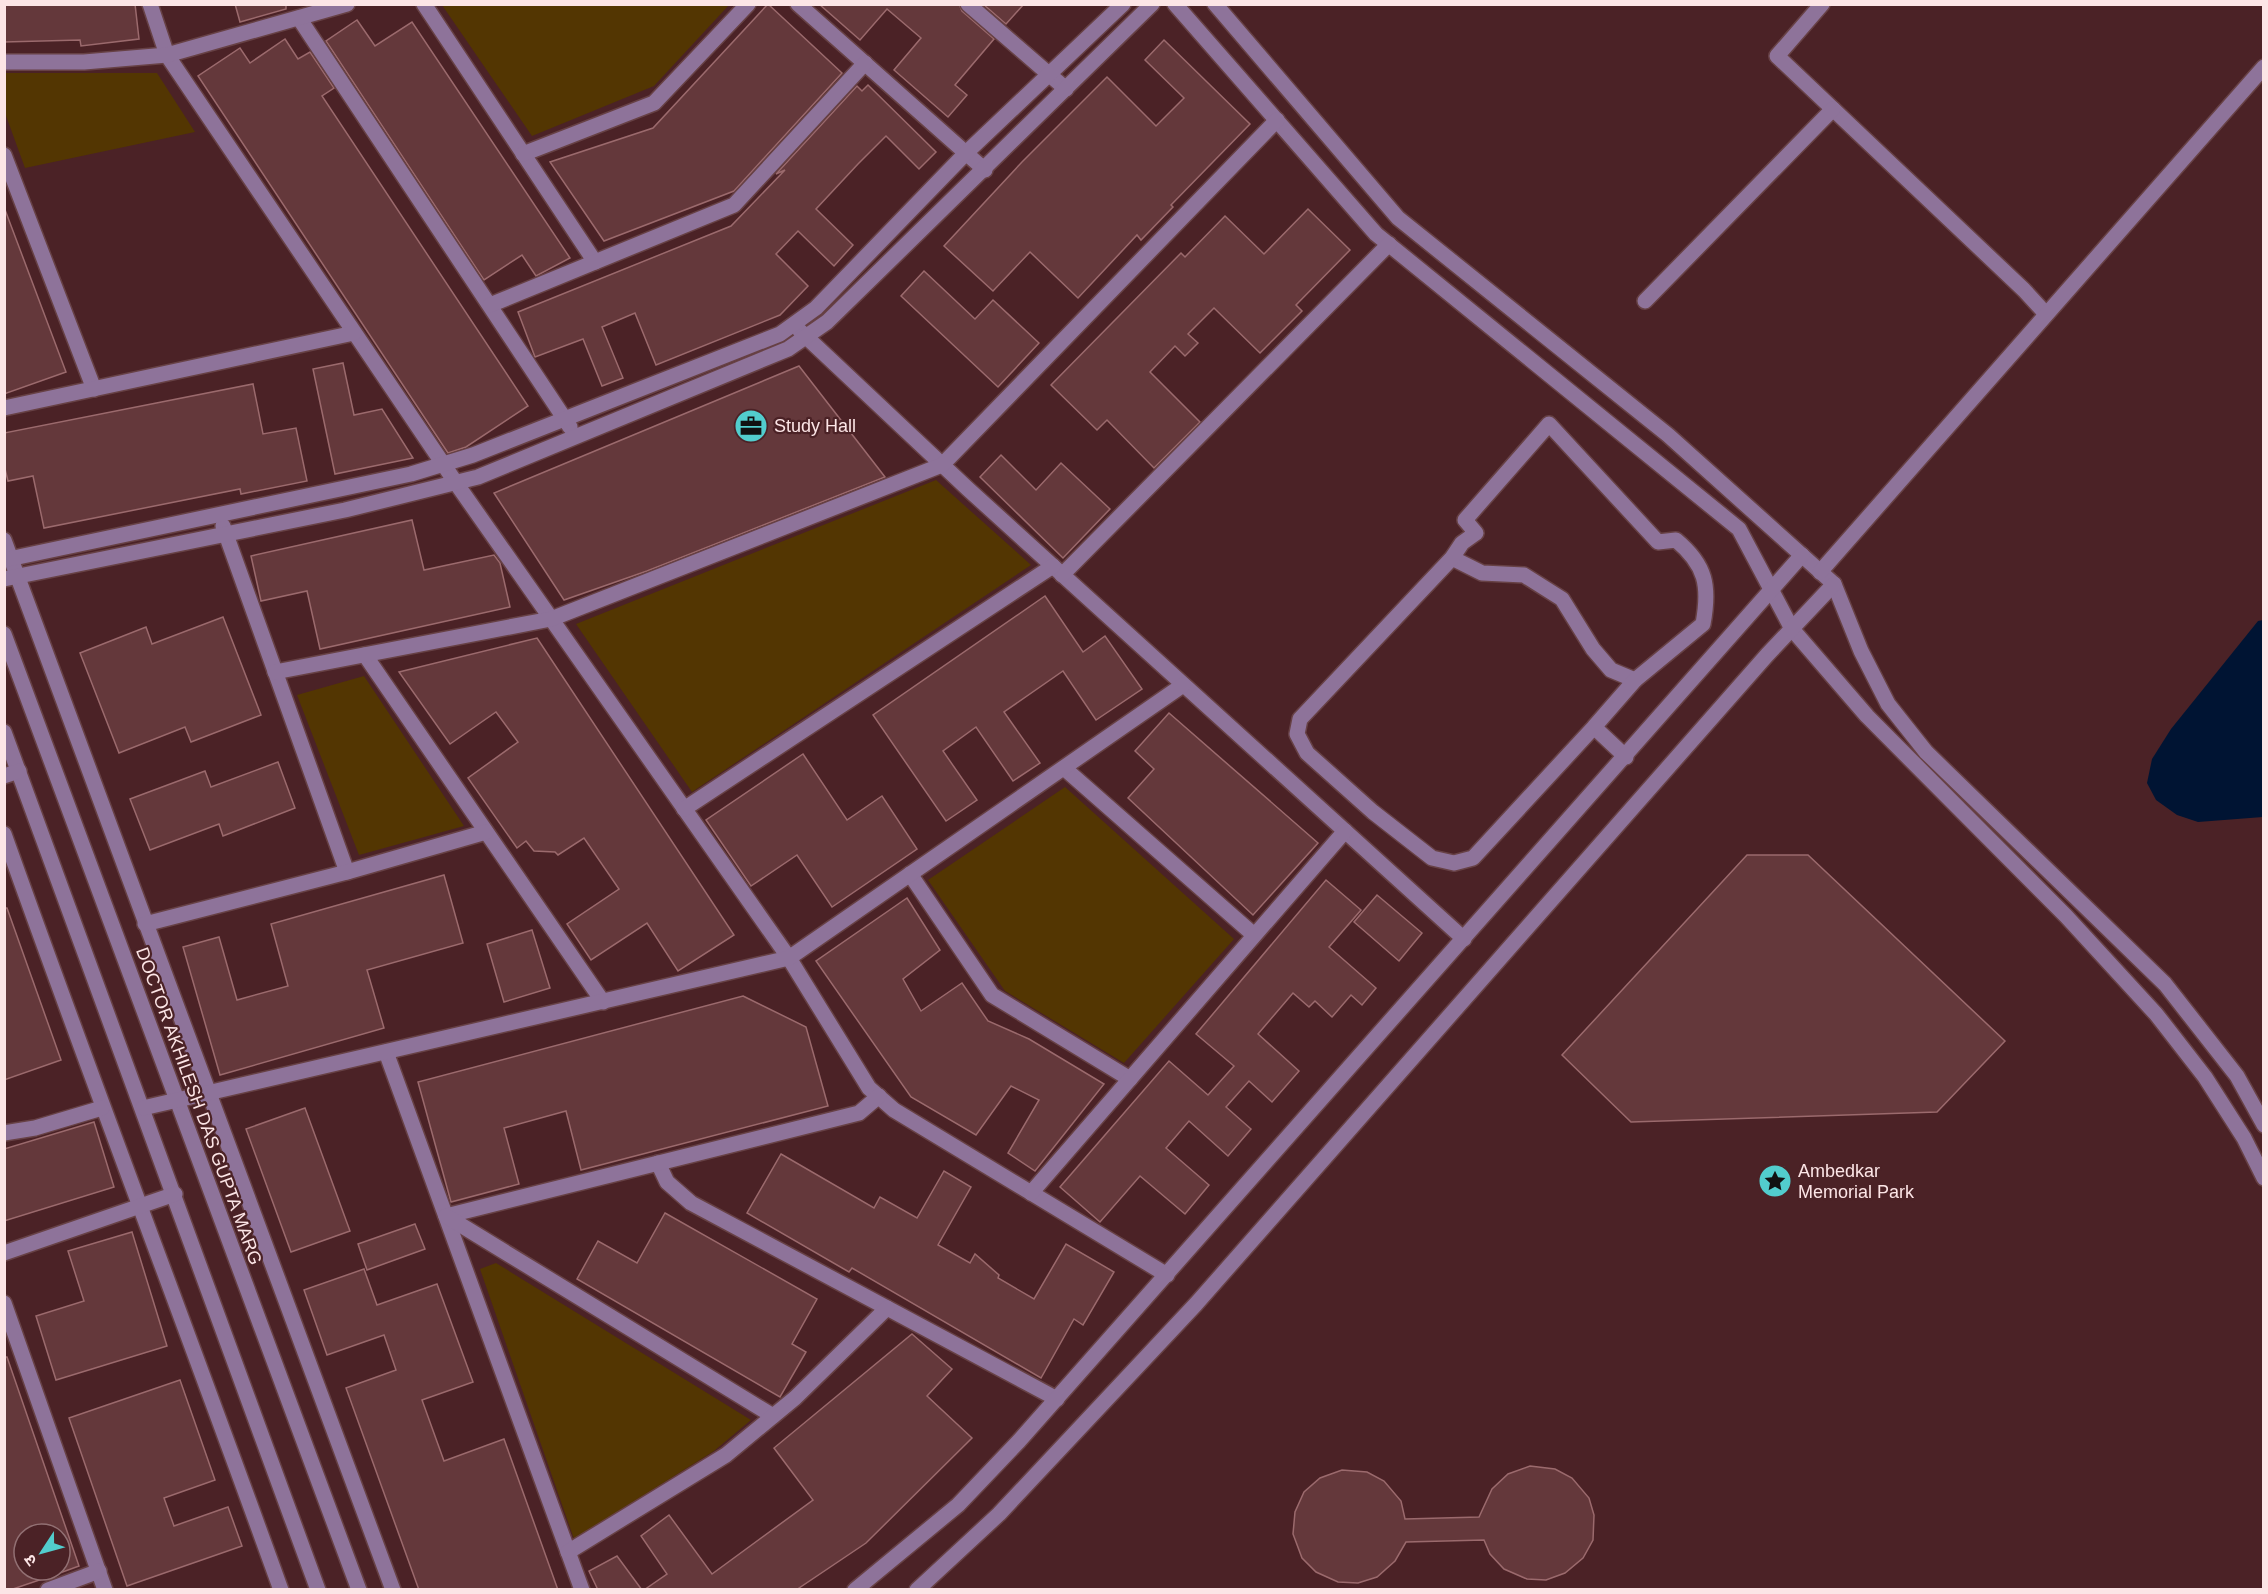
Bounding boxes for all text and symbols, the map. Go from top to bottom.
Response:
office icon: Study Hall [733,408,769,444]
place label: Study Hall [774,416,856,436]
street label: DOCTOR AKHILESH DAS GUPTA MARG [132,945,266,1267]
place label: Ambedkar Memorial Park [1798,1161,1915,1202]
place icon: Ambedkar Memorial Park [1757,1163,1793,1199]
north arrow [12,1522,72,1582]
text: उ [20,1551,40,1569]

